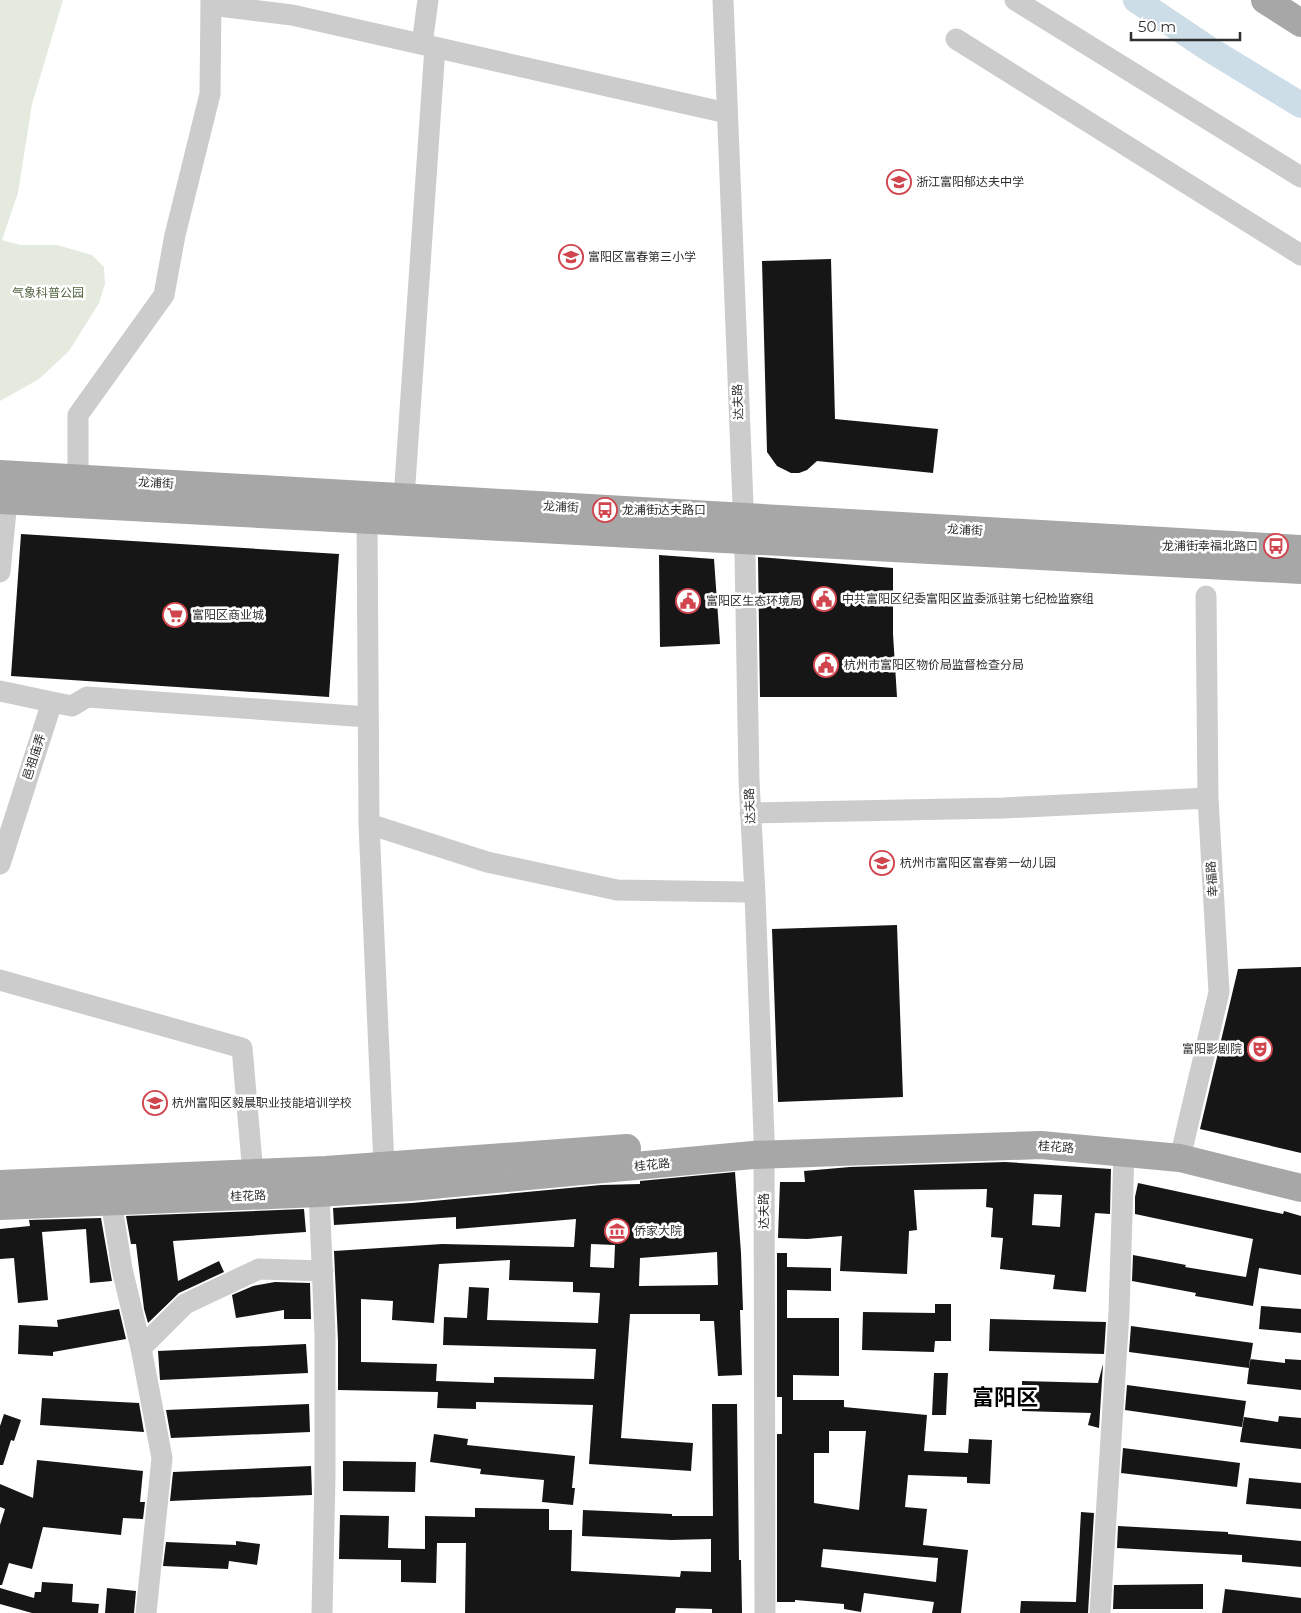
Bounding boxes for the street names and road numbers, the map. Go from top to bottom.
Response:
street label: 达夫路 [729,384,746,420]
street label: 龙浦街 [138,474,174,491]
street label: 龙浦街 [543,498,579,515]
street label: 龙浦街 [947,521,983,538]
street label: 邑祖庙弄 [19,732,48,782]
street label: 达夫路 [741,788,758,824]
street label: 幸福路 [1203,861,1220,898]
street label: 桂花路 [1038,1138,1075,1155]
street label: 桂花路 [633,1155,671,1174]
street label: 桂花路 [230,1187,266,1204]
street label: 达夫路 [756,1193,771,1229]

